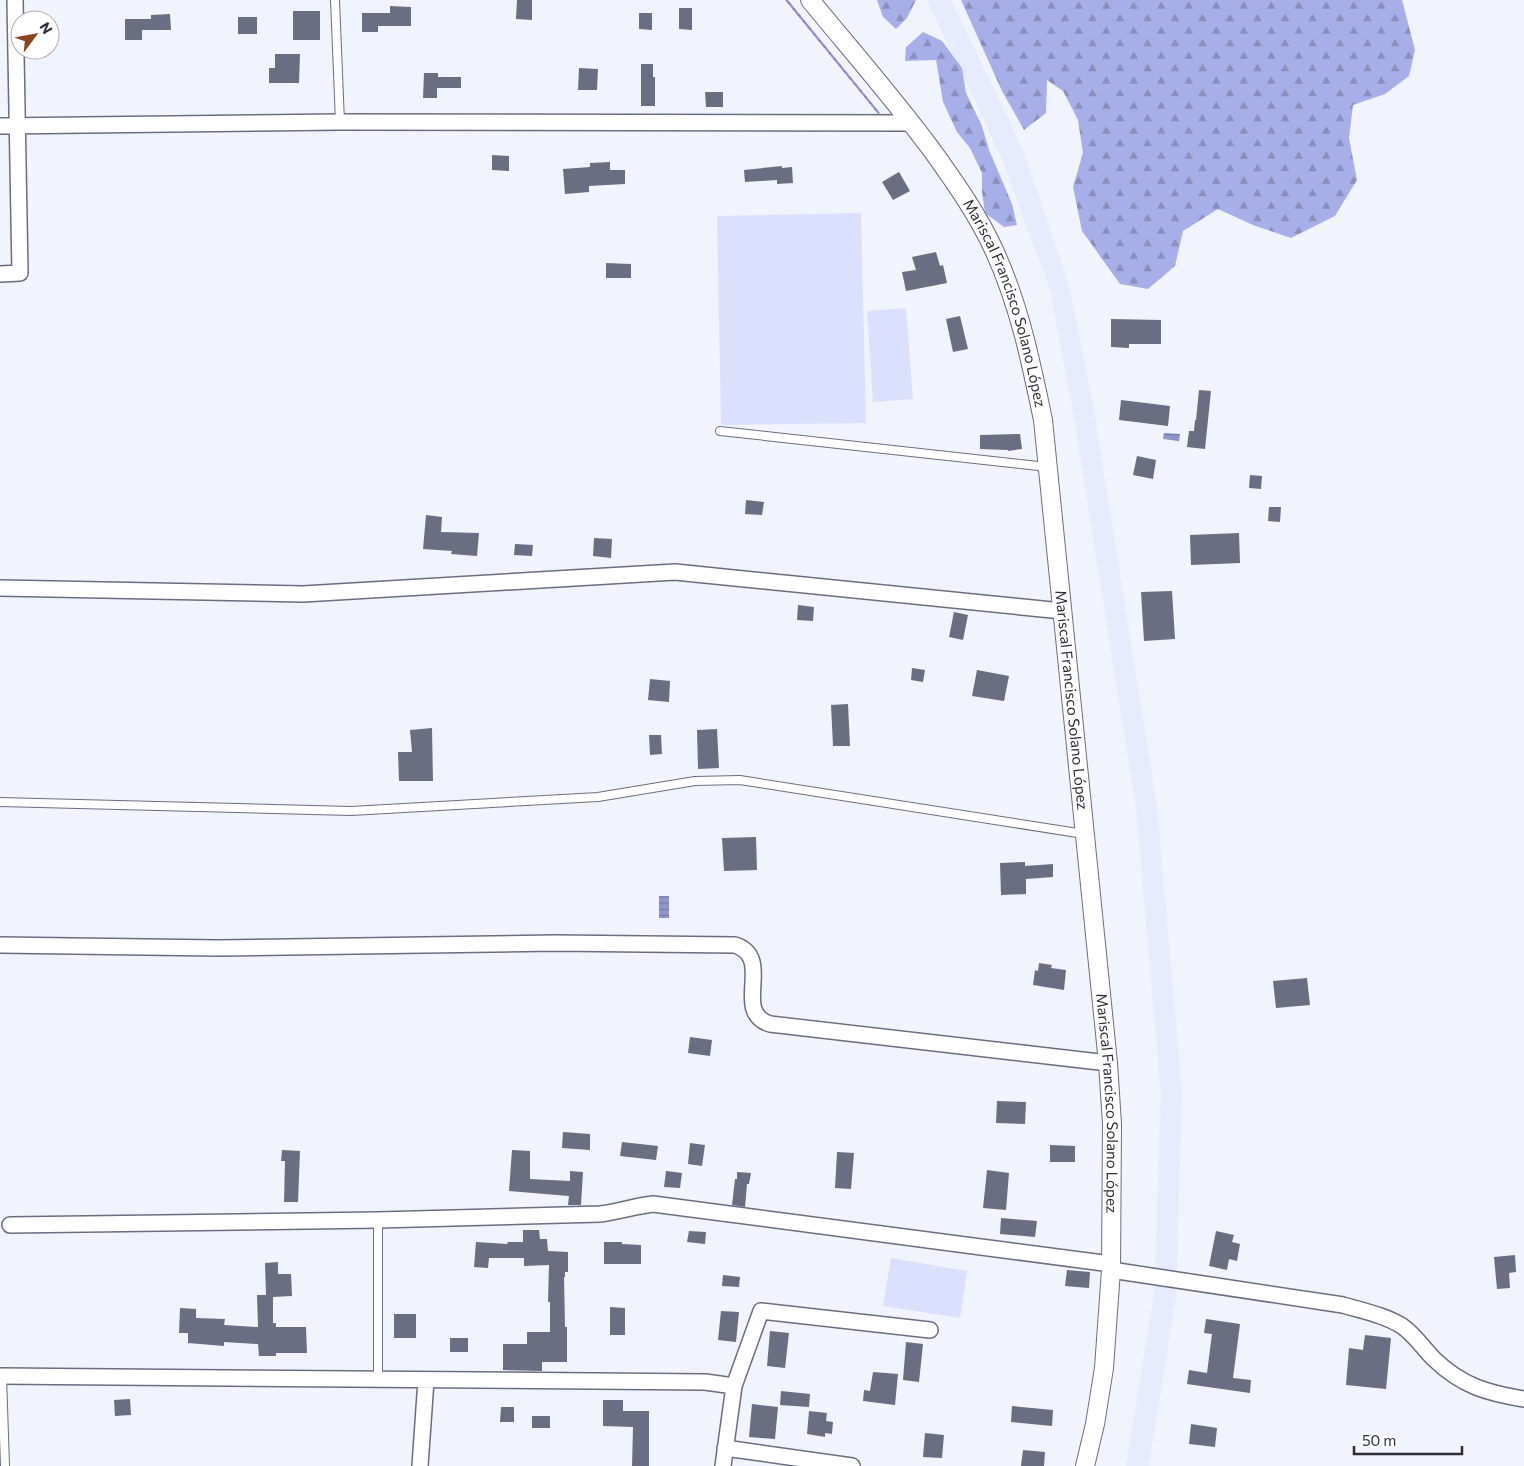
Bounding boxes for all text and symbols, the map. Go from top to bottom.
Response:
north arrow [10,10,60,60]
text: N [36,19,56,37]
street label: Mariscal Francisco Solano López [960,195,1050,409]
street label: Mariscal Francisco Solano López [1052,589,1092,811]
street label: Mariscal Francisco Solano López [1093,992,1122,1213]
scale bar [1354,1424,1462,1456]
text: 50 m [1362,1431,1396,1449]

